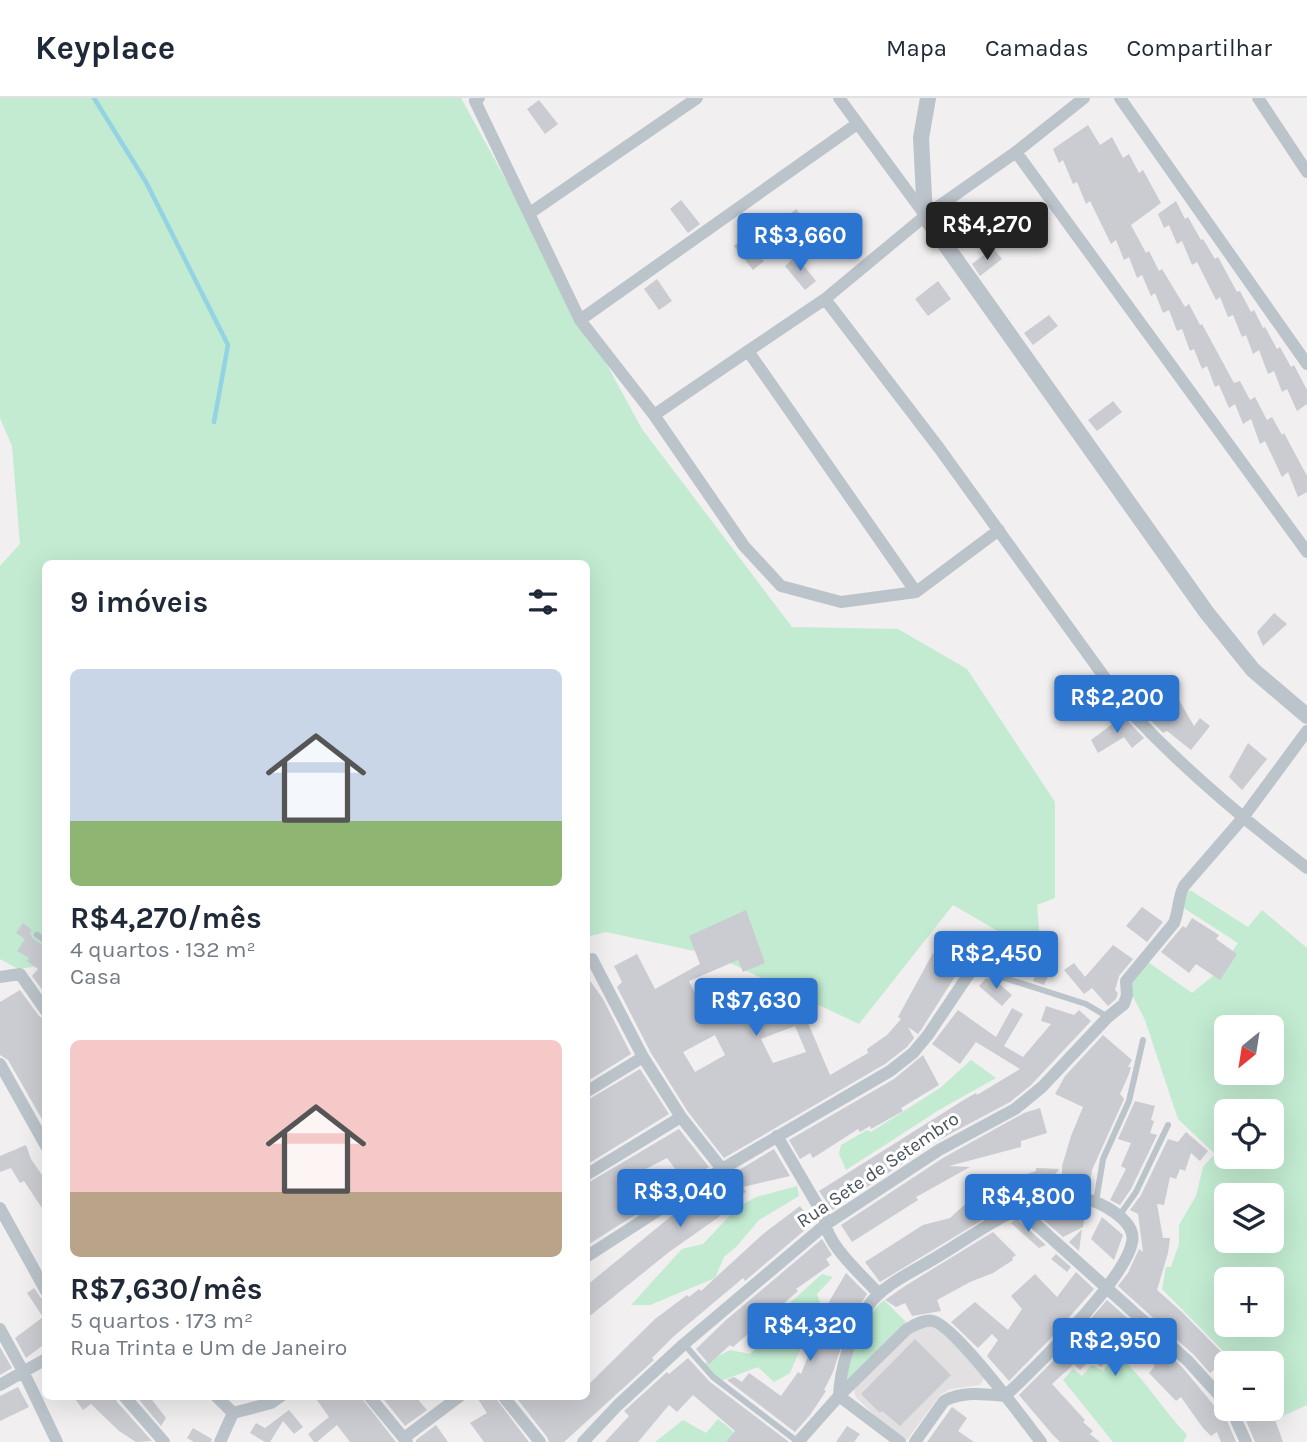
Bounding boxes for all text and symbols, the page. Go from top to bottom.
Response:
text: Keyplace [35,29,175,67]
text: Mapa [886,34,947,62]
text: Camadas [985,34,1089,62]
text: Compartilhar [1127,34,1272,62]
pin: R$4,270 [922,202,1052,262]
text: R$4,270 [942,211,1032,238]
pin: R$3,660 [735,214,865,273]
text: R$3,660 [753,222,847,249]
icon: filters [524,583,562,621]
text: 9 imóveis [70,584,208,620]
pin: R$2,200 [1052,676,1182,735]
text: R$2,200 [1070,684,1164,711]
icon: home [253,715,379,841]
text: R$4,270/mês [70,900,262,936]
pin: R$2,450 [931,932,1061,991]
text: 4 quartos · 132 m² [70,936,256,963]
text: R$2,450 [950,940,1042,967]
text: Casa [70,963,122,990]
pin: R$7,630 [691,978,821,1038]
text: R$7,630 [711,987,801,1014]
north arrow [1214,1015,1284,1085]
map controls [1214,1015,1284,1421]
icon: home [253,1086,379,1212]
button: locate [1214,1099,1284,1169]
street label: Rua Sete de Setembro [793,1108,963,1232]
pin: R$3,040 [615,1170,745,1229]
pin: R$4,800 [963,1174,1093,1234]
text: R$3,040 [633,1178,727,1205]
text: R$4,800 [981,1183,1075,1210]
button: layers [1214,1183,1284,1253]
button: + [1214,1267,1284,1337]
text: R$7,630/mês [70,1271,263,1307]
pin: R$4,320 [745,1304,875,1363]
text: 5 quartos · 173 m² [70,1307,253,1334]
text: R$4,320 [764,1312,856,1339]
pin: R$2,950 [1050,1318,1180,1378]
text: R$2,950 [1069,1327,1161,1354]
text: Rua Trinta e Um de Janeiro [70,1334,347,1361]
button: − [1214,1351,1284,1421]

